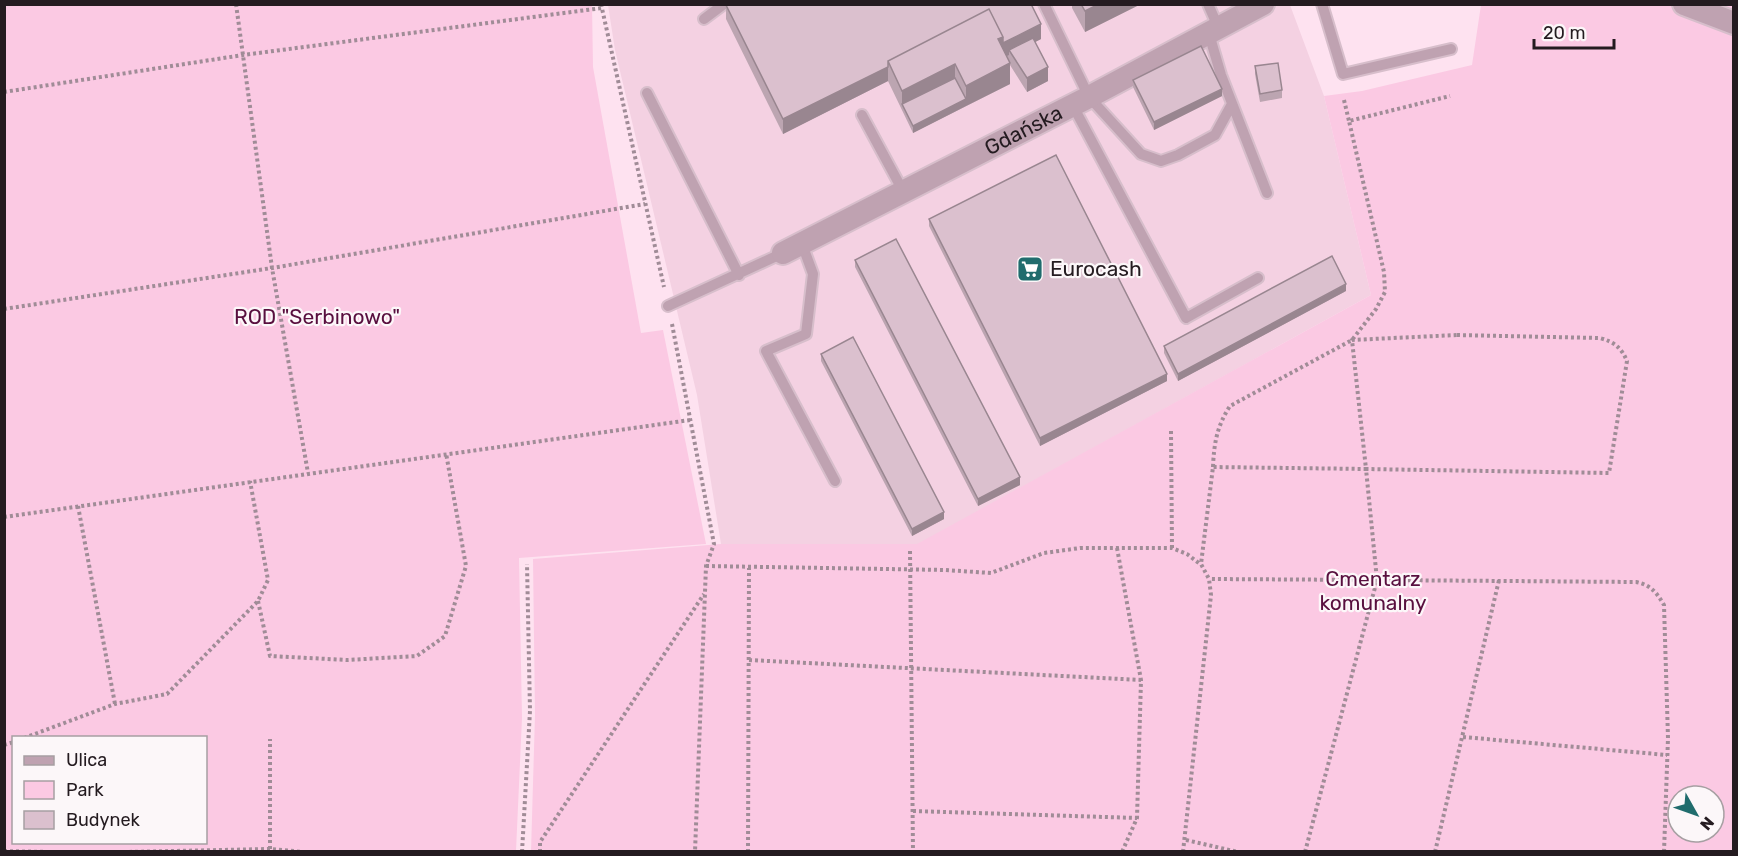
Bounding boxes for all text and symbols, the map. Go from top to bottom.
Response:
scale bar [1534,12,1614,50]
text: 20 m [1543,22,1585,44]
street label: Gdańska [980,100,1066,160]
supermarket icon: Eurocash [1015,254,1045,284]
place label: Eurocash [1050,256,1142,281]
park label: ROD "Serbinowo" [234,304,400,329]
park label: Cmentarz komunalny [1319,566,1427,615]
legend [12,736,207,844]
text: Ulica [66,749,107,771]
text: Park [66,779,104,801]
north arrow [1666,784,1726,844]
text: Budynek [66,809,140,831]
text: N [1696,813,1718,834]

